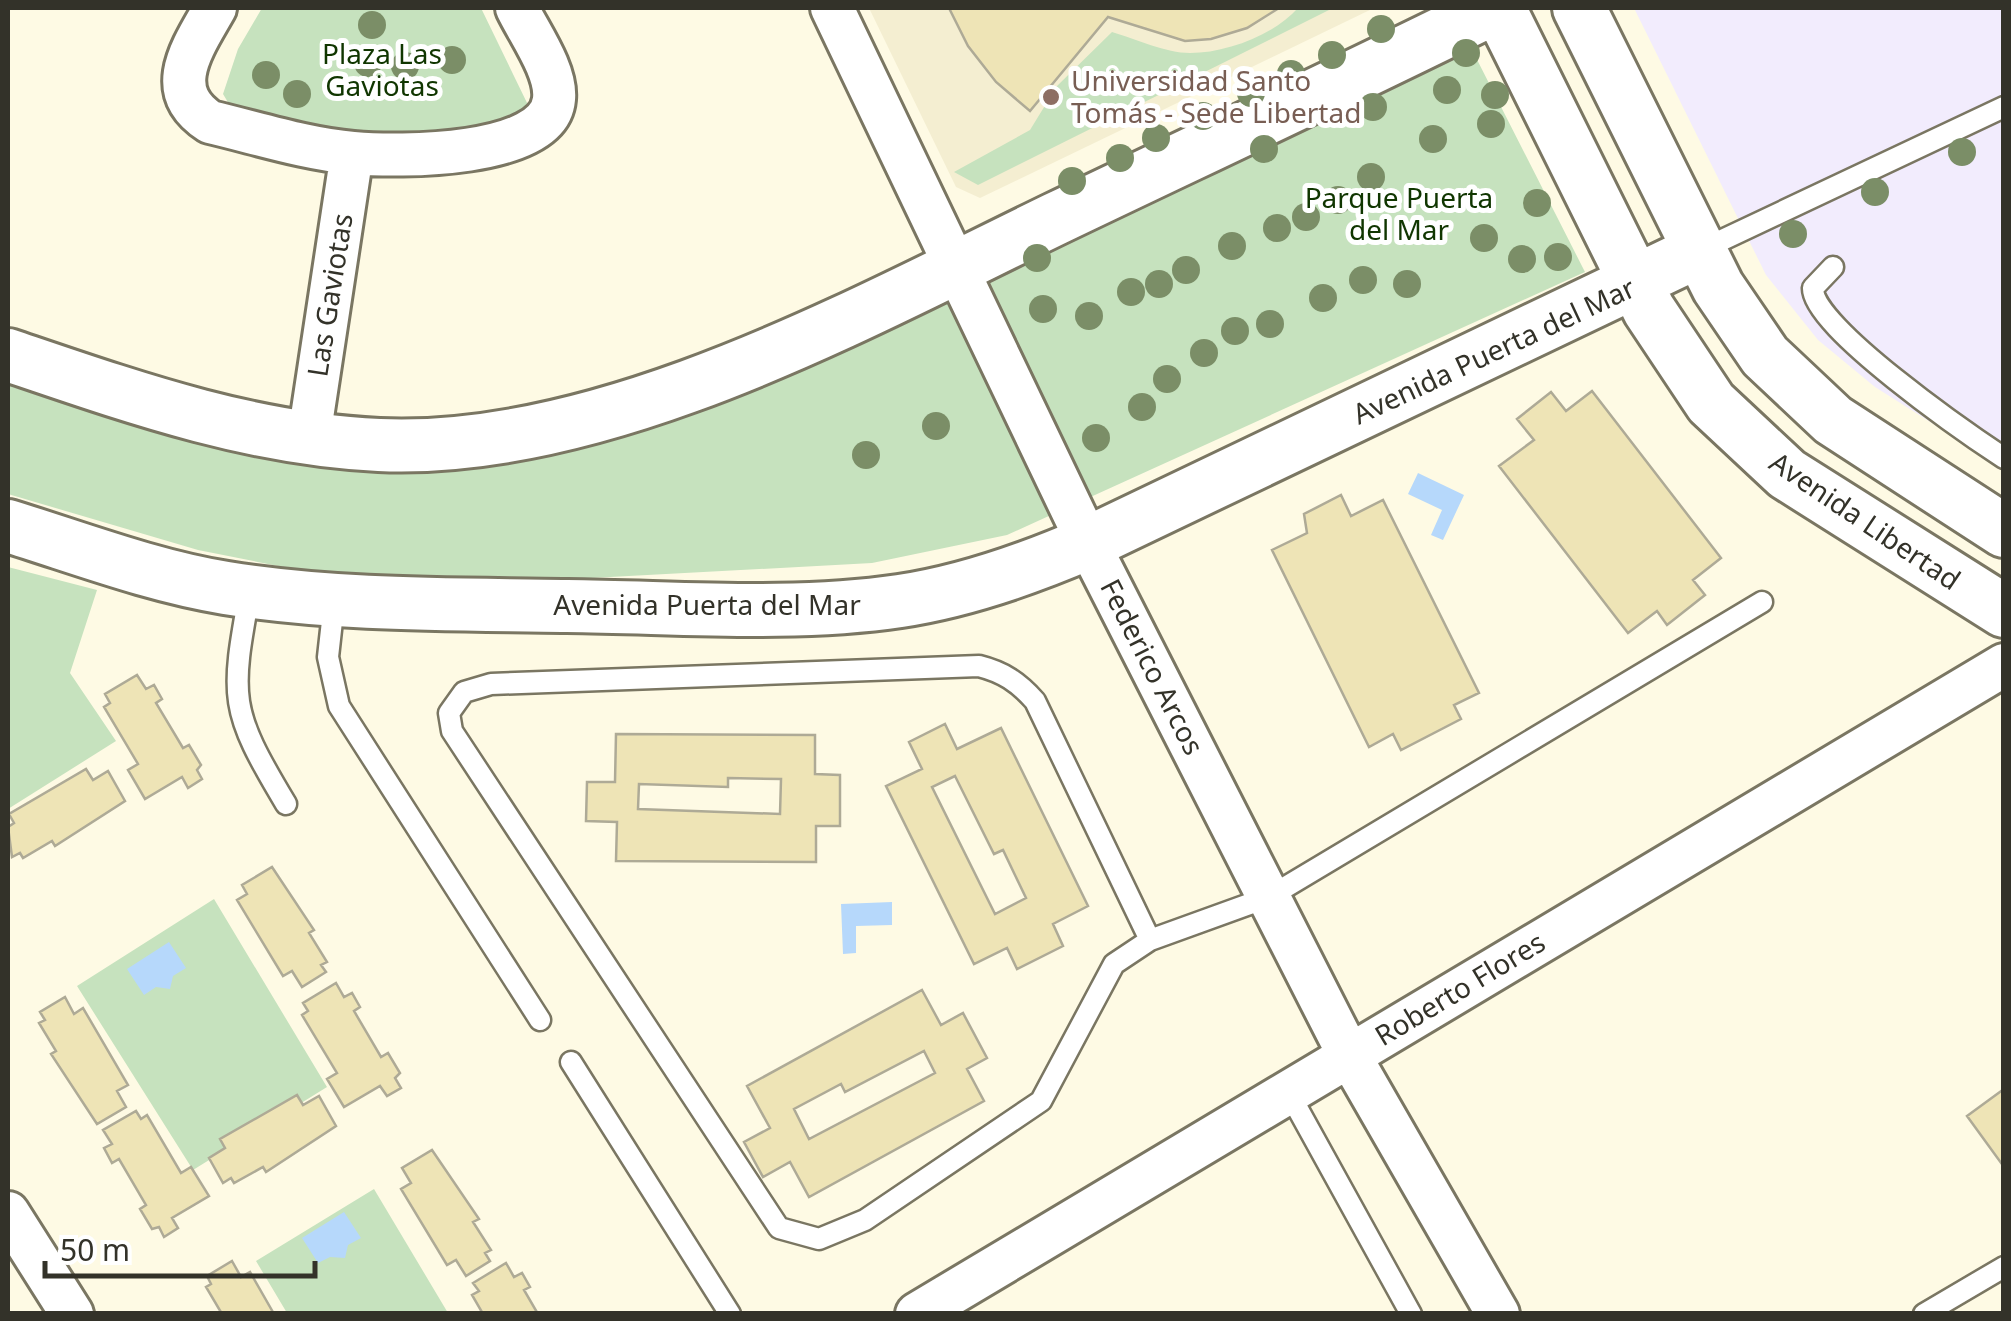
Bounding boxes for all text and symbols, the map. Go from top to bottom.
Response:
park label: Plaza Las Gaviotas [322,34,442,104]
place label: Universidad Santo Tomás - Sede Libertad [1071,61,1361,131]
marker: Universidad Santo Tomás - Sede Libertad [1040,86,1062,108]
park label: Parque Puerta del Mar [1305,178,1493,248]
street label: Las Gaviotas [297,210,361,379]
street label: Avenida Puerta del Mar [1346,268,1641,432]
street label: Avenida Libertad [1763,442,1968,598]
street label: Federico Arcos [1092,572,1214,761]
street label: Avenida Puerta del Mar [553,585,861,623]
street label: Roberto Flores [1367,922,1552,1054]
scale bar [45,1216,315,1278]
text: 50 m [60,1229,130,1270]

